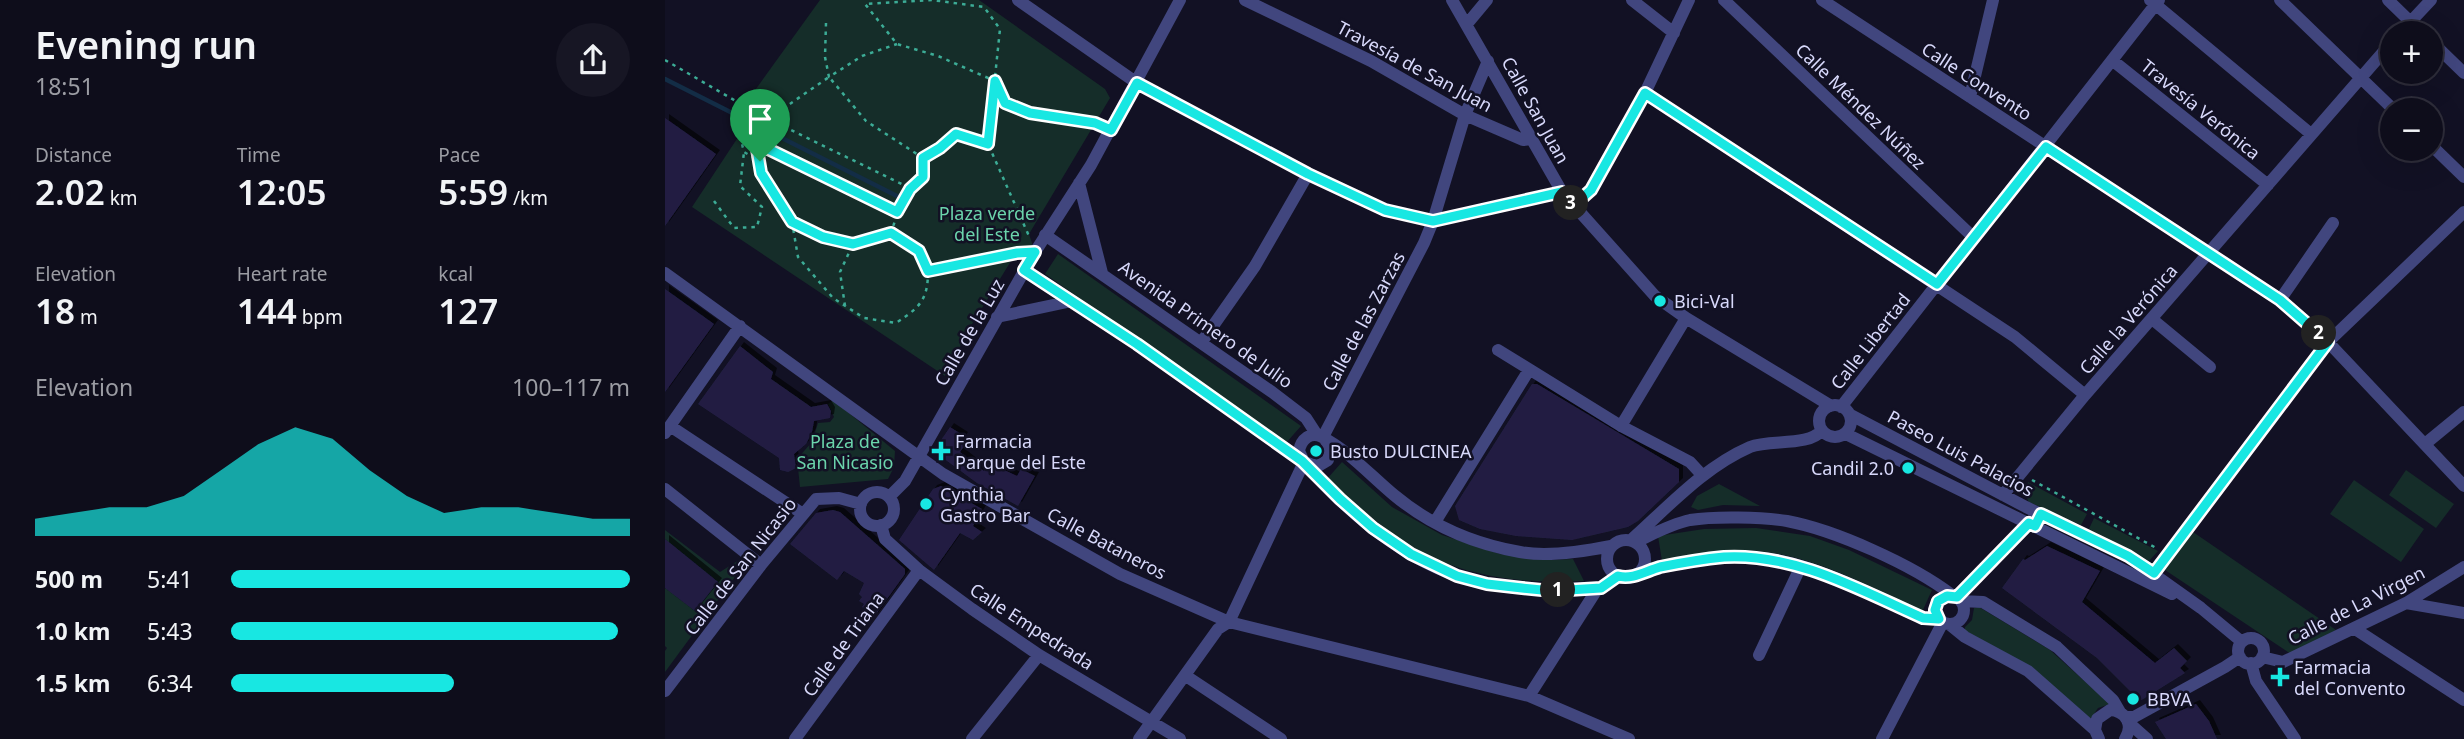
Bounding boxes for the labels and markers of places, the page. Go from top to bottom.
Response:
pin [730,89,790,161]
pin: 3 [1553,186,1588,220]
place label: Bici-Val [1674,289,1735,313]
marker: Bici-Val [1652,293,1668,309]
pin: 2 [2301,316,2337,350]
place label: Farmacia Parque del Este [955,429,1086,474]
place label: Busto DULCINEA [1330,439,1472,463]
marker: Farmacia Parque del Este [933,443,949,459]
marker: Busto DULCINEA [1308,443,1324,459]
place label: Candil 2.0 [1811,456,1894,480]
marker: Candil 2.0 [1900,460,1916,476]
place label: Cynthia Gastro Bar [940,482,1031,527]
marker: Cynthia Gastro Bar [918,496,934,512]
pin: 1 [1541,572,1575,608]
place label: Farmacia del Convento [2294,655,2406,700]
marker: Farmacia del Convento [2272,669,2288,685]
place label: BBVA [2147,687,2192,711]
marker: BBVA [2125,691,2141,707]

